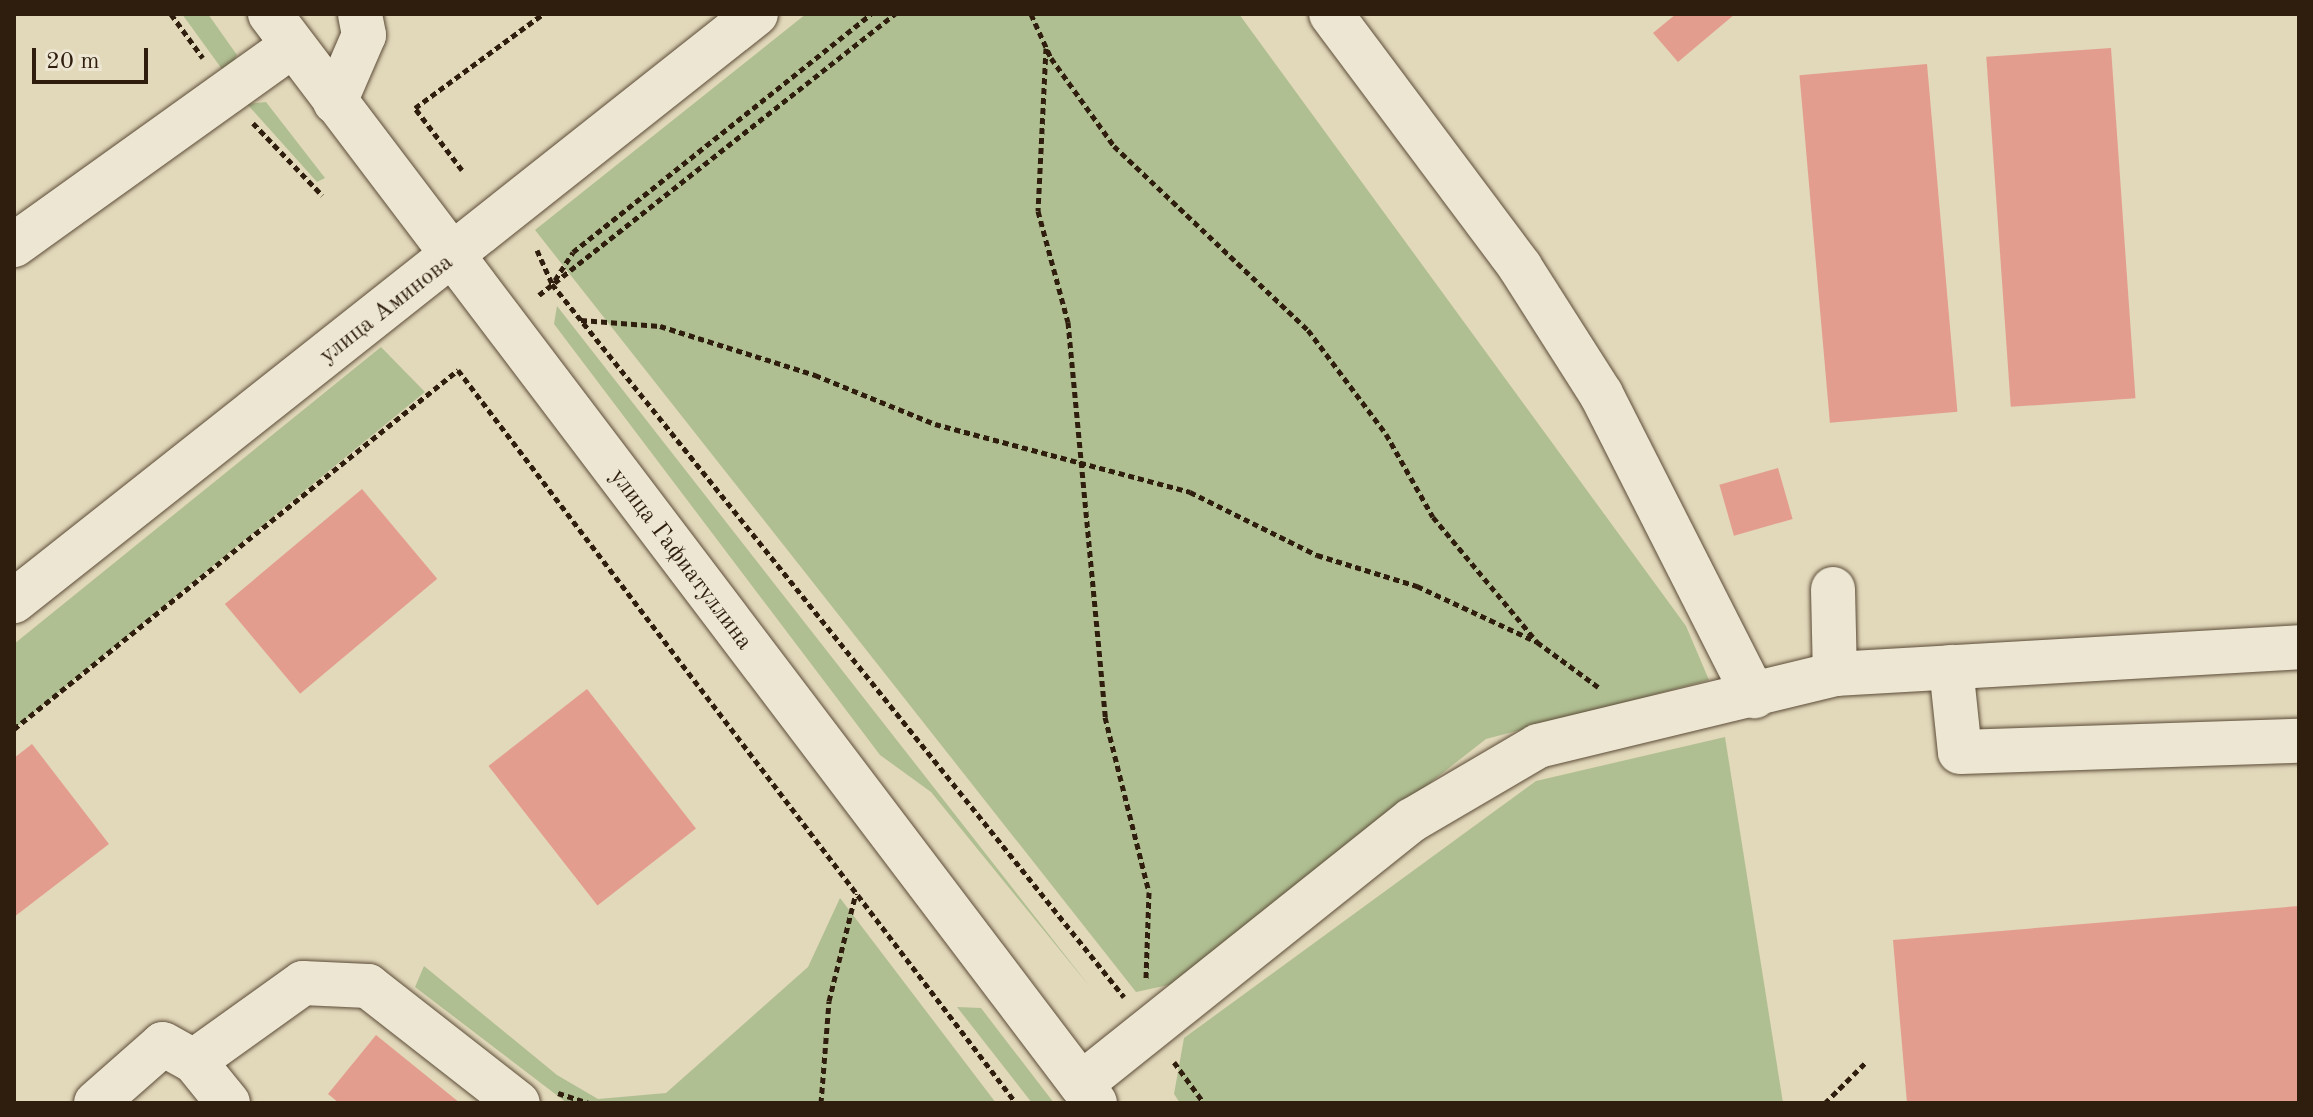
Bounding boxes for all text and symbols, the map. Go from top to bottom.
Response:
scale bar [36,32,152,82]
text: 20 m [46,50,100,74]
street label: улица Аминова [314,249,460,371]
street label: улица Гафиатуллина [602,464,758,656]

